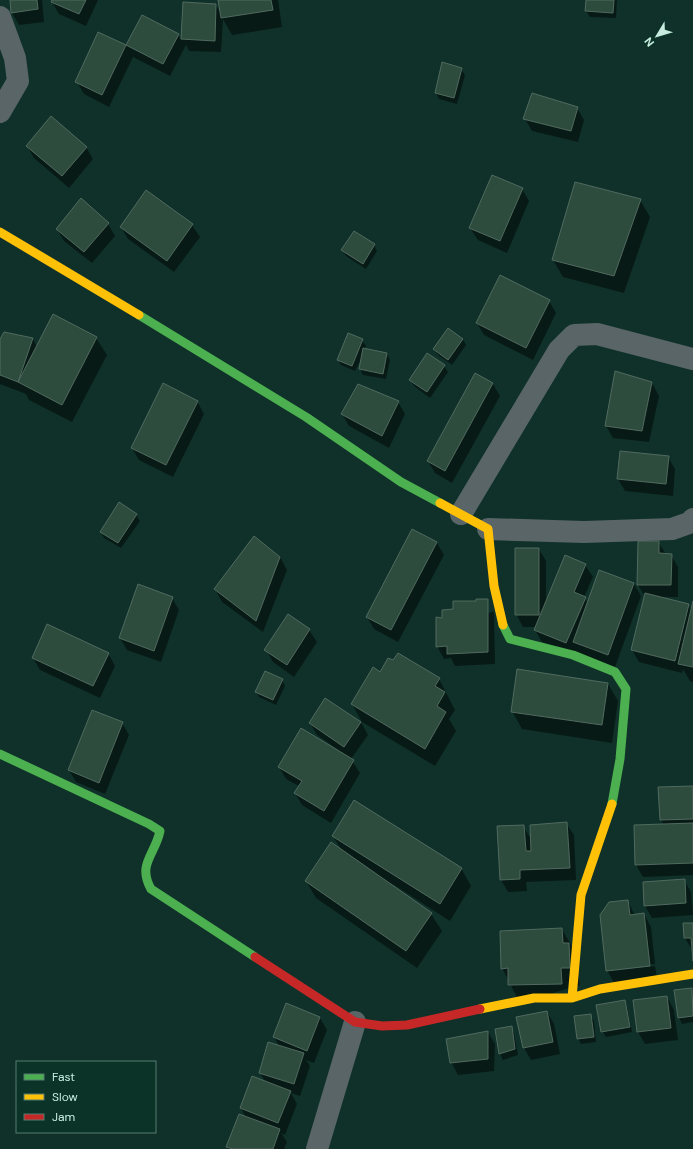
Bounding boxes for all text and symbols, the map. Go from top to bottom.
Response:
north arrow [637,16,677,56]
text: N [641,35,657,50]
legend [16,1061,156,1133]
text: Fast [52,1069,75,1085]
text: Slow [52,1089,78,1105]
text: Jam [52,1109,75,1125]

